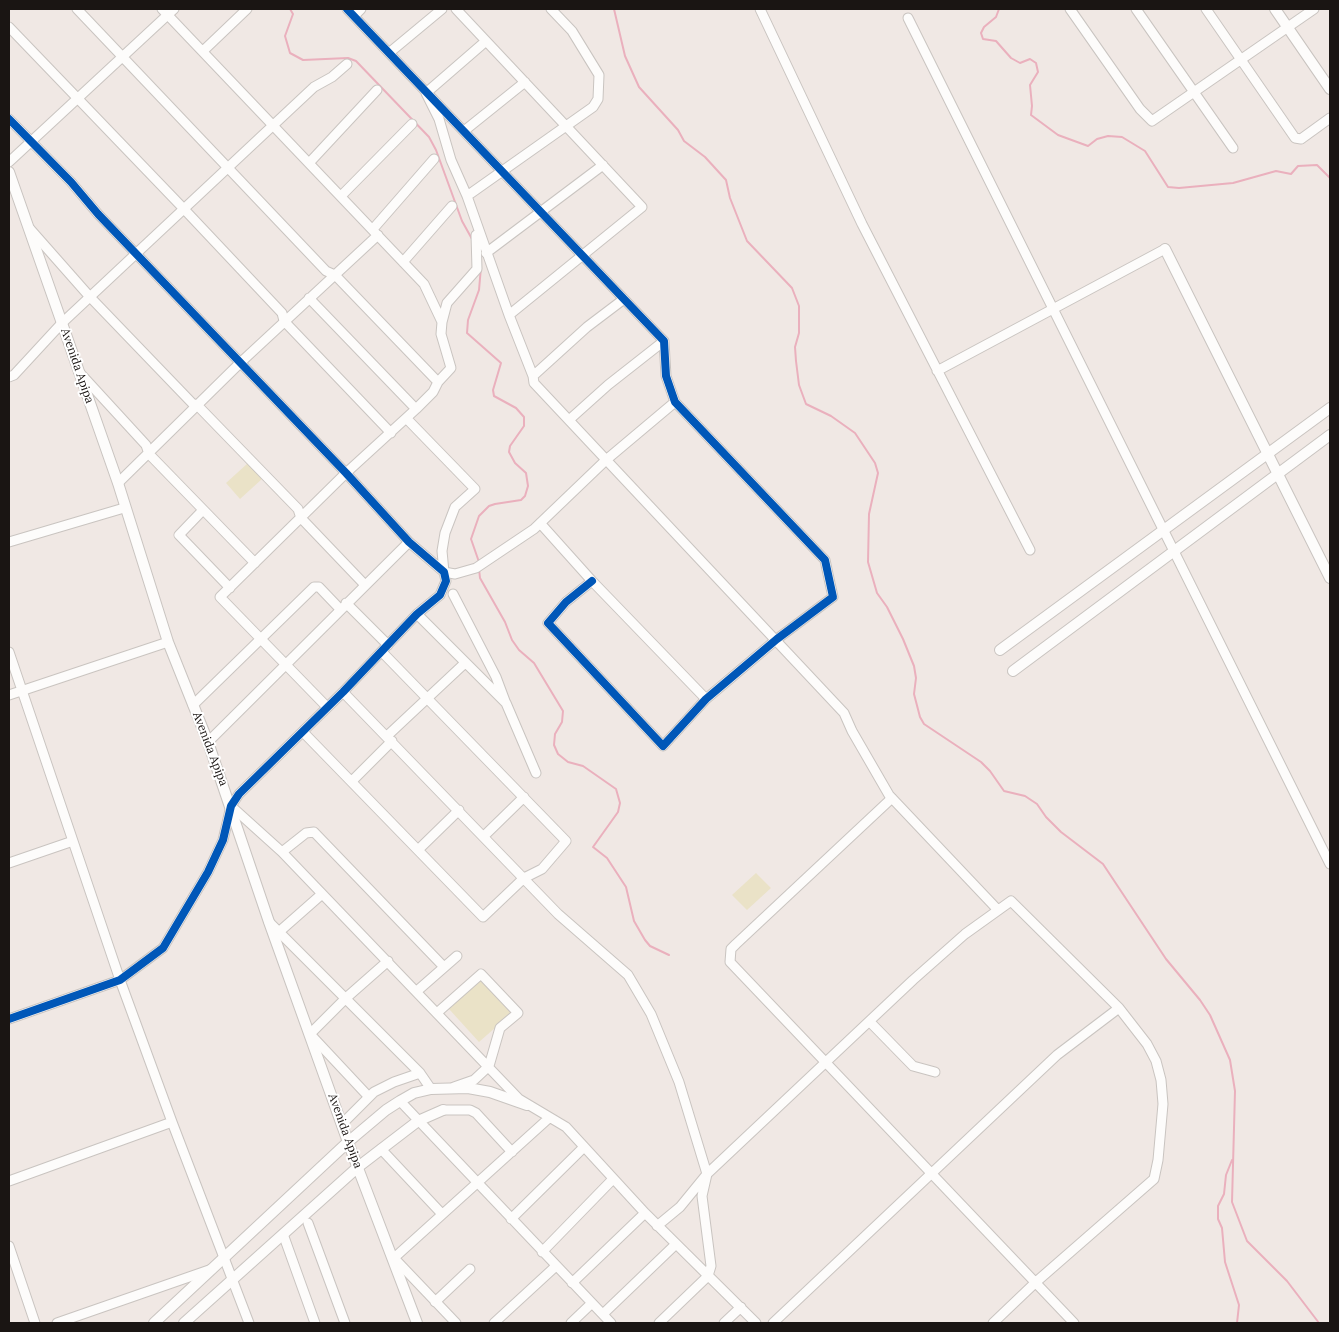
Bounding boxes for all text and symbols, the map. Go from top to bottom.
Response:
street label: Avenida Apipa [57,327,97,405]
street label: Avenida Apipa [189,710,231,788]
street label: Avenida Apipa [325,1092,365,1170]

